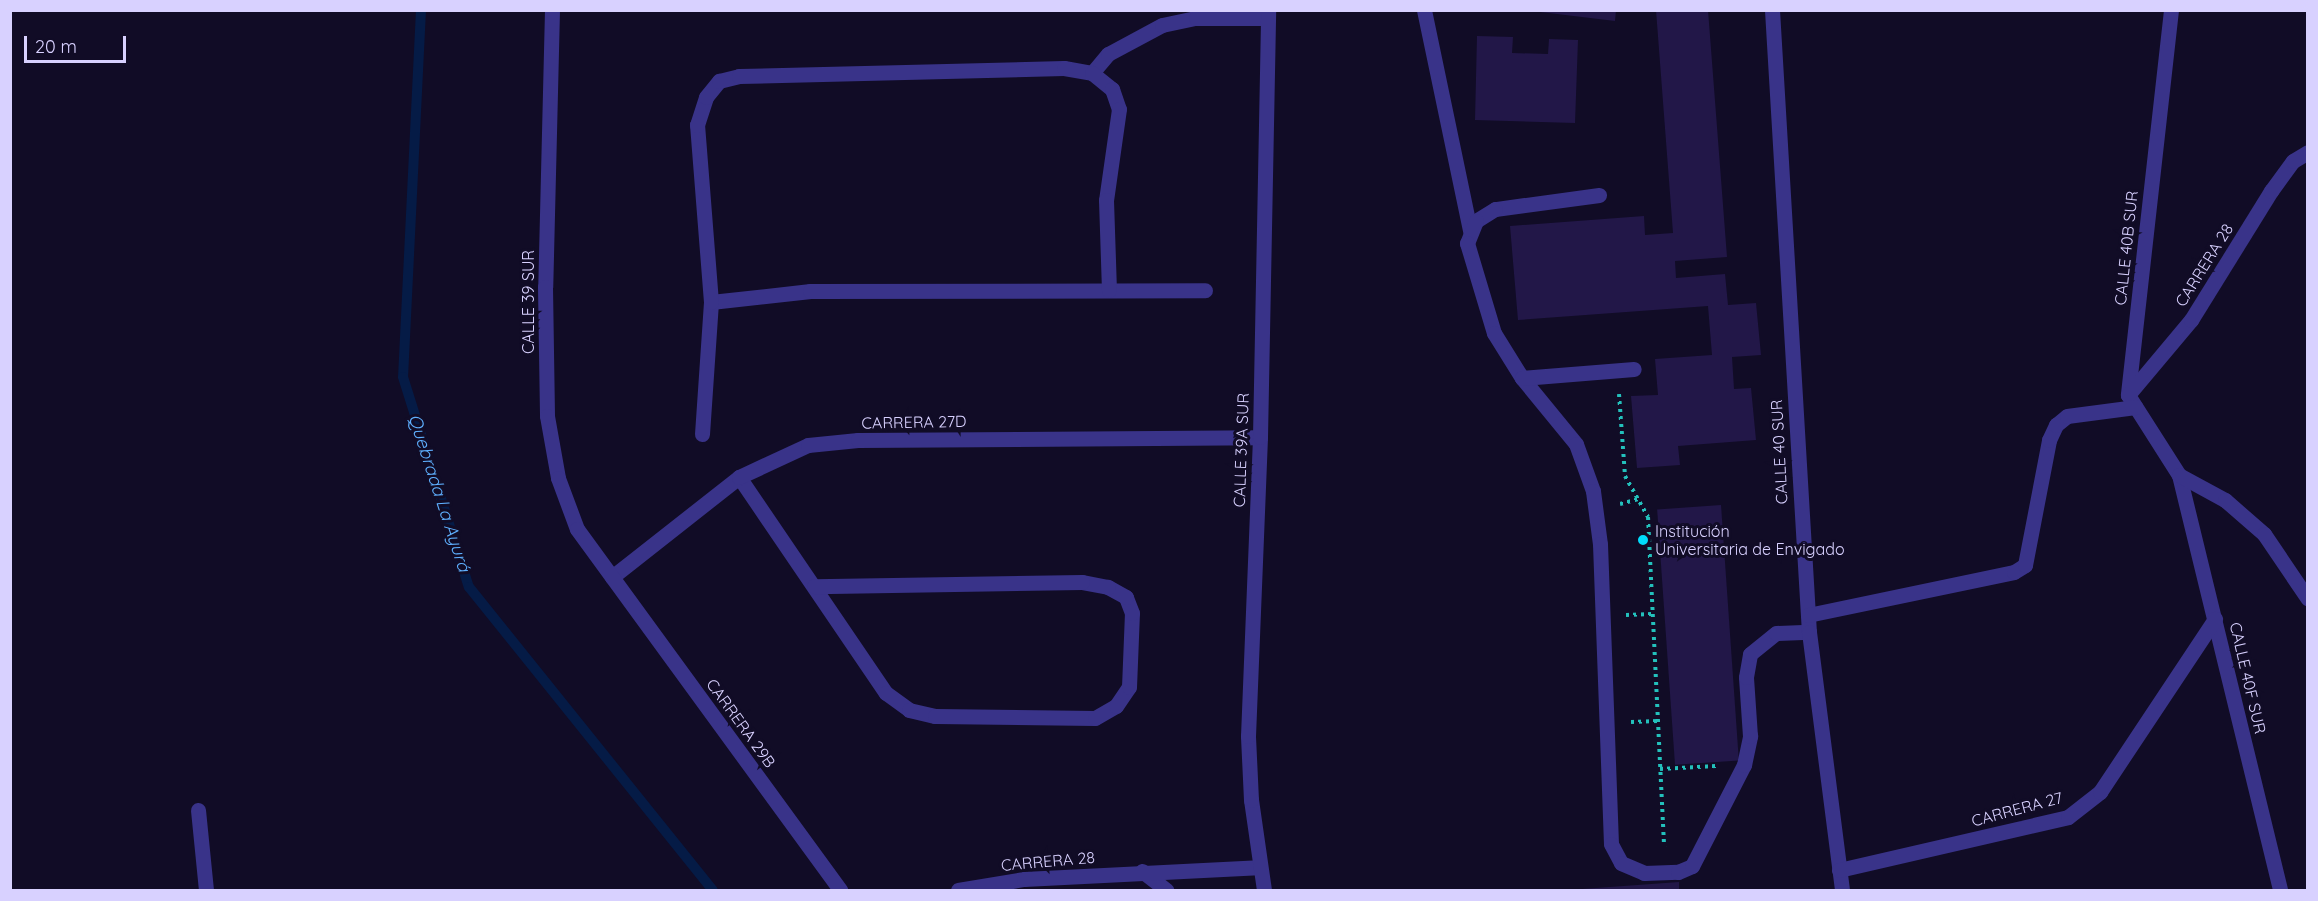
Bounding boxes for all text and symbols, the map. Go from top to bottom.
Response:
scale bar [27,24,129,62]
text: 20 m [35,35,77,58]
street label: CALLE 40B SUR [2110,190,2142,306]
street label: CARRERA 28 [2171,220,2237,310]
street label: CALLE 39 SUR [518,250,538,354]
street label: CALLE 39A SUR [1229,392,1253,508]
street label: CALLE 40 SUR [1767,399,1791,505]
street label: CARRERA 27D [861,411,967,433]
water label: Quebrada La Ayurá [403,412,475,574]
place label: Institución Universitaria de Envigado [1655,521,1845,559]
marker: Institución Universitaria de Envigado [1636,533,1650,547]
street label: CALLE 40F SUR [2226,620,2270,736]
street label: CARRERA 29B [702,675,780,771]
street label: CARRERA 27 [1969,788,2065,830]
street label: CARRERA 28 [1000,847,1096,875]

